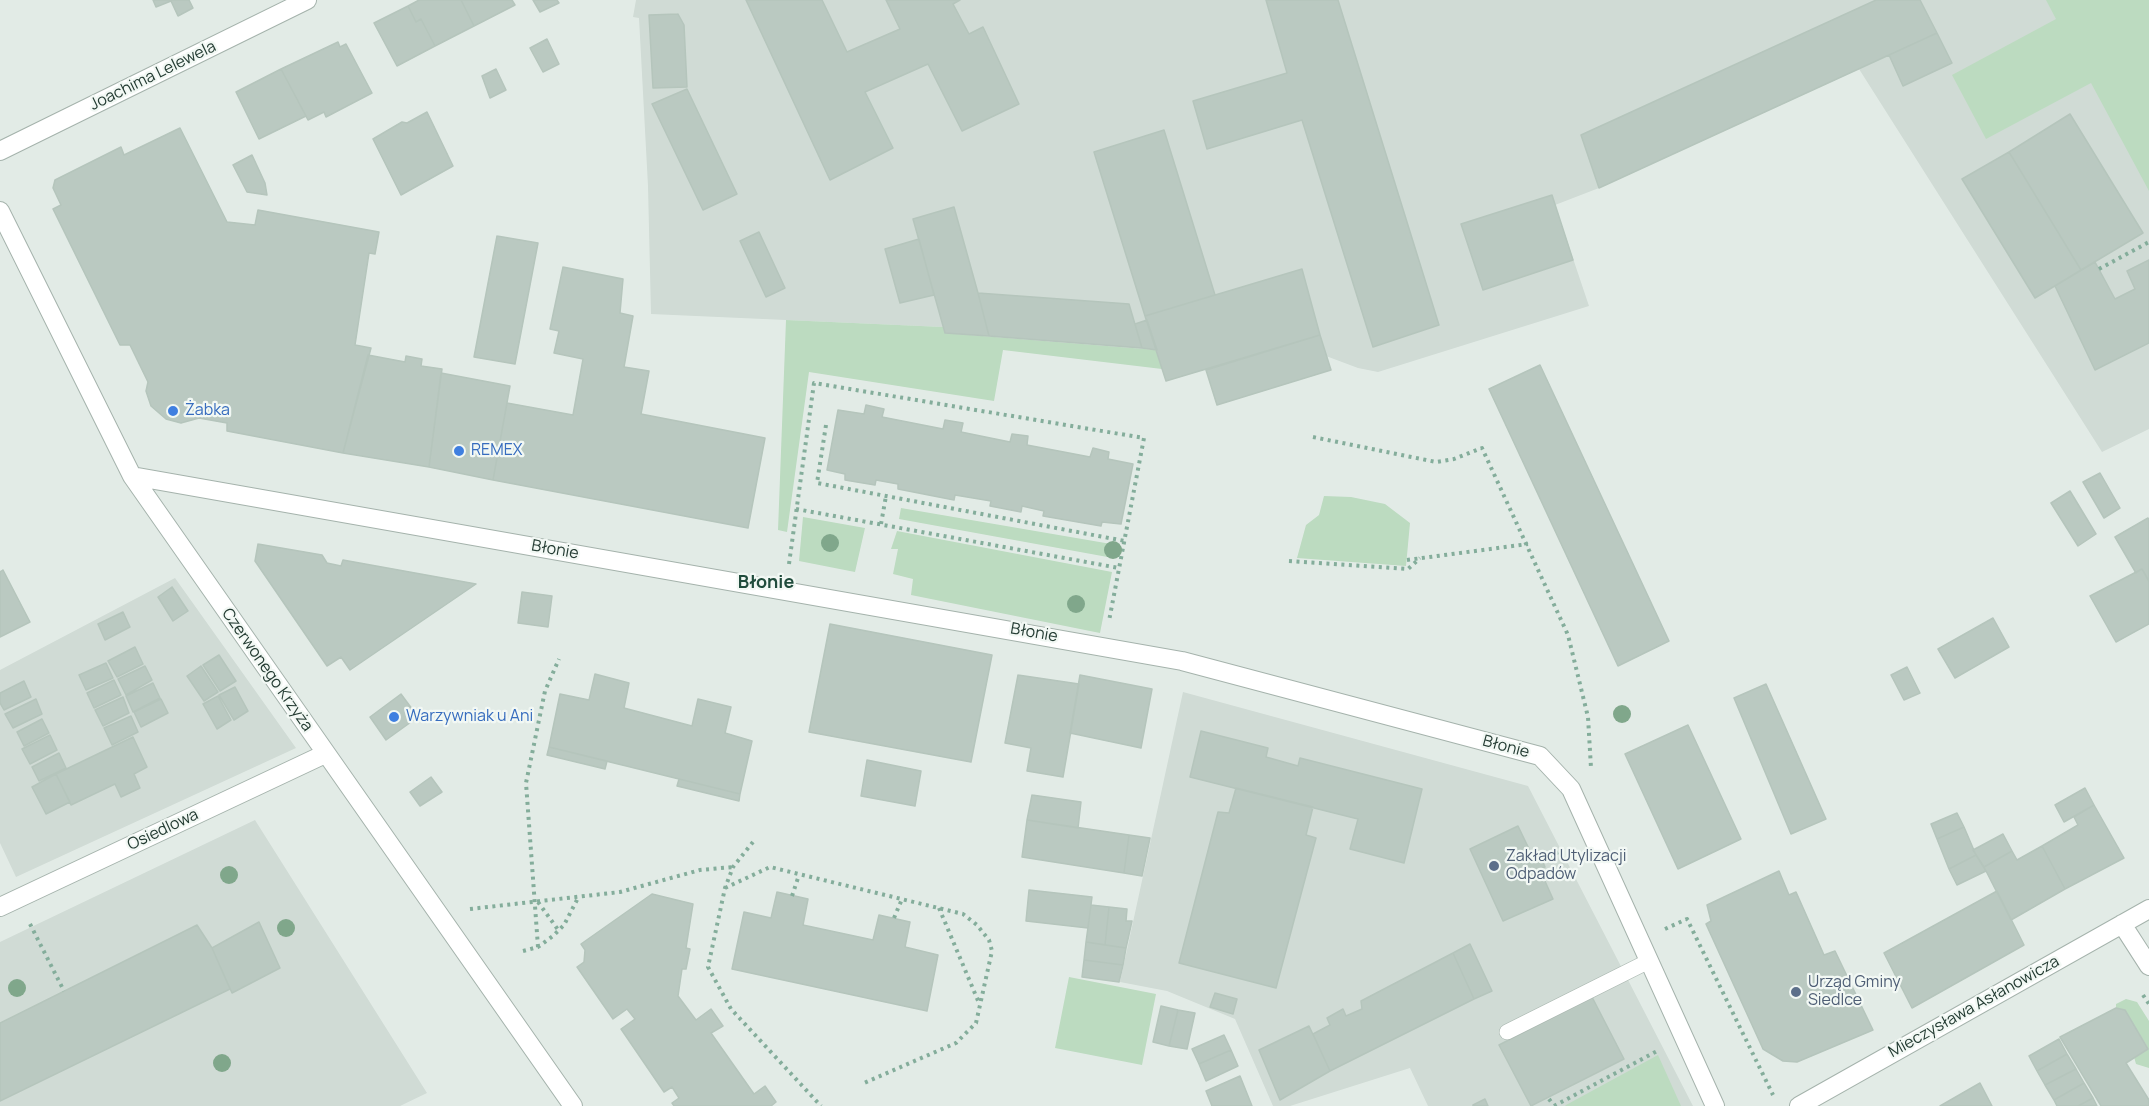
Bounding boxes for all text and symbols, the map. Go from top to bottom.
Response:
street label: Joachima Lelewela [87,37,219,115]
place label: Żabka [185,401,230,421]
marker: Żabka [166,404,180,418]
place label: REMEX [471,441,522,461]
marker: REMEX [452,444,466,458]
street label: Błonie [530,536,580,564]
district label: Błonie [738,572,794,594]
street label: Czerwonego Krzyża [217,605,317,735]
street label: Błonie [1009,619,1059,647]
place label: Warzywniak u Ani [406,707,533,727]
marker: Warzywniak u Ani [387,710,401,724]
street label: Błonie [1481,732,1531,762]
street label: Osiedlowa [124,805,202,855]
place label: Zakład Utylizacji Odpadów [1506,847,1627,885]
marker: Zakład Utylizacji Odpadów [1487,859,1501,873]
street label: Mieczysława Asłanowicza [1885,952,2063,1062]
place label: Urząd Gminy Siedlce [1808,973,1901,1011]
marker: Urząd Gminy Siedlce [1789,985,1803,999]

